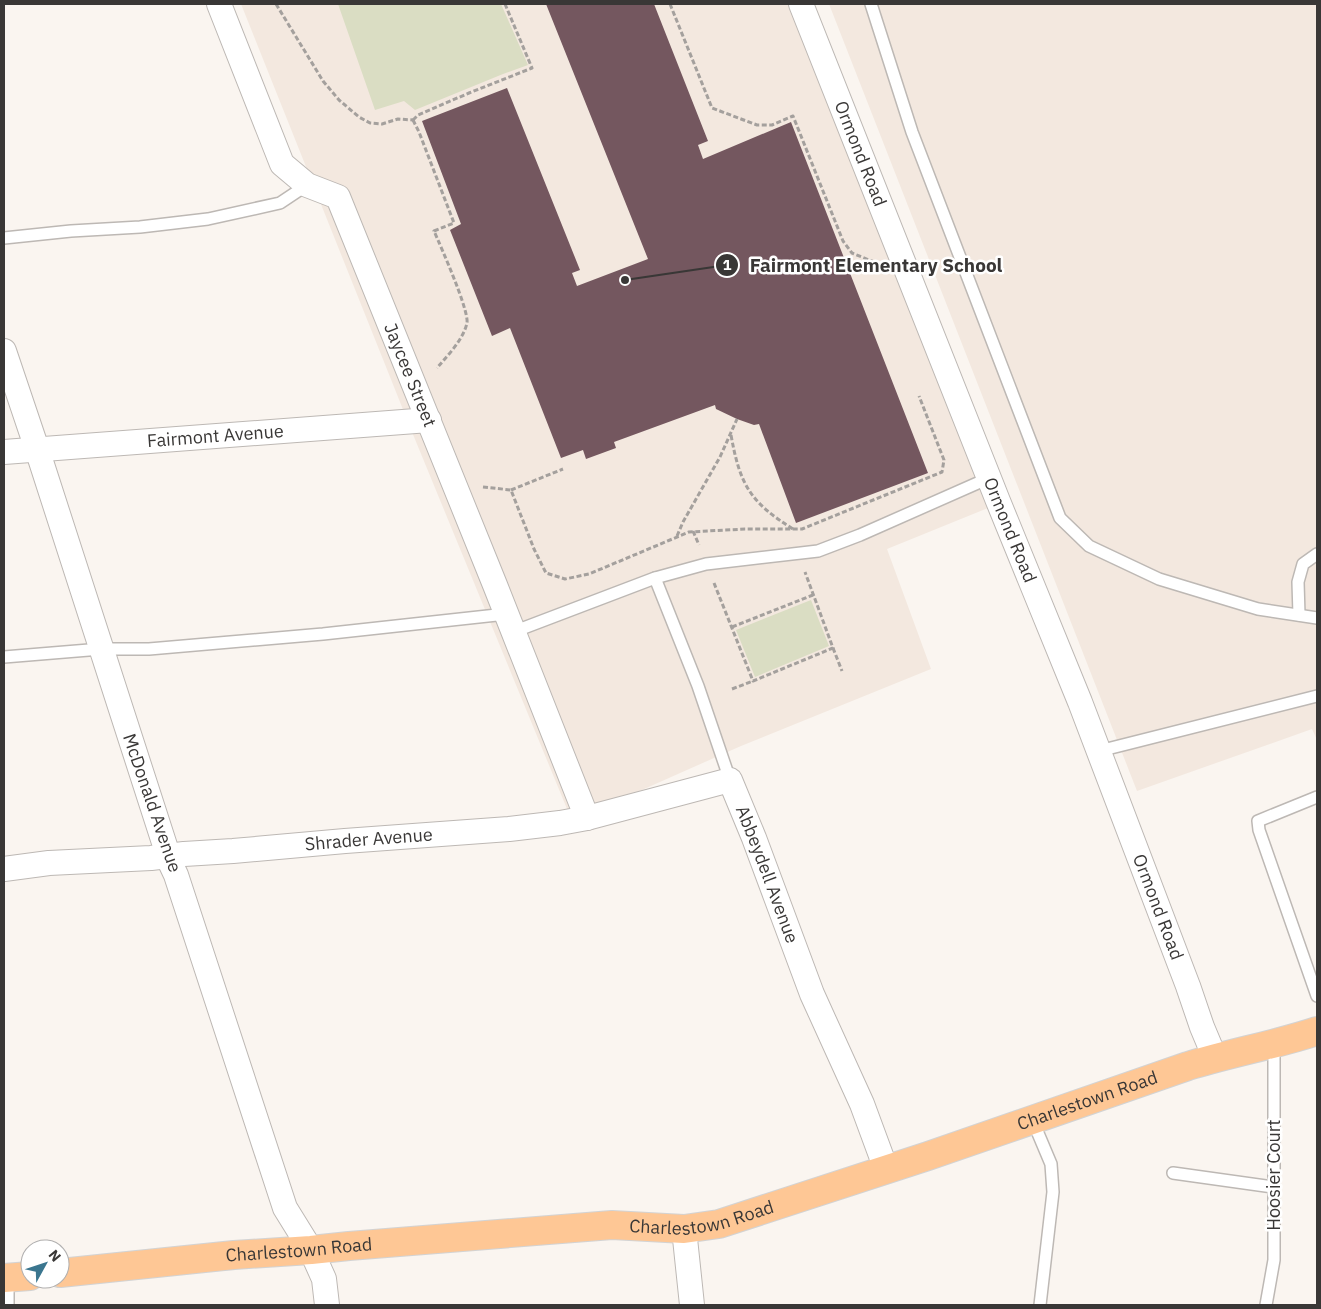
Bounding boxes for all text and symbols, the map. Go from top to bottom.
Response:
street label: Ormond Road [830,97,892,210]
callout: Fairmont Elementary School [714,248,1012,282]
text: Fairmont Elementary School [750,253,1003,277]
text: 1 [722,255,732,274]
street label: Jaycee Street [379,320,442,430]
street label: Fairmont Avenue [146,419,285,452]
street label: Ormond Road [979,474,1042,586]
street label: McDonald Avenue [118,730,187,875]
street label: Abbeydell Avenue [731,802,804,946]
street label: Shrader Avenue [304,823,433,856]
street label: Ormond Road [1128,851,1189,963]
street label: Charlestown Road [1014,1065,1160,1135]
street label: Hoosier Court [1262,1119,1285,1231]
street label: Charlestown Road [629,1195,777,1240]
street label: Charlestown Road [224,1232,373,1267]
north arrow [20,1239,70,1289]
text: N [45,1246,65,1265]

